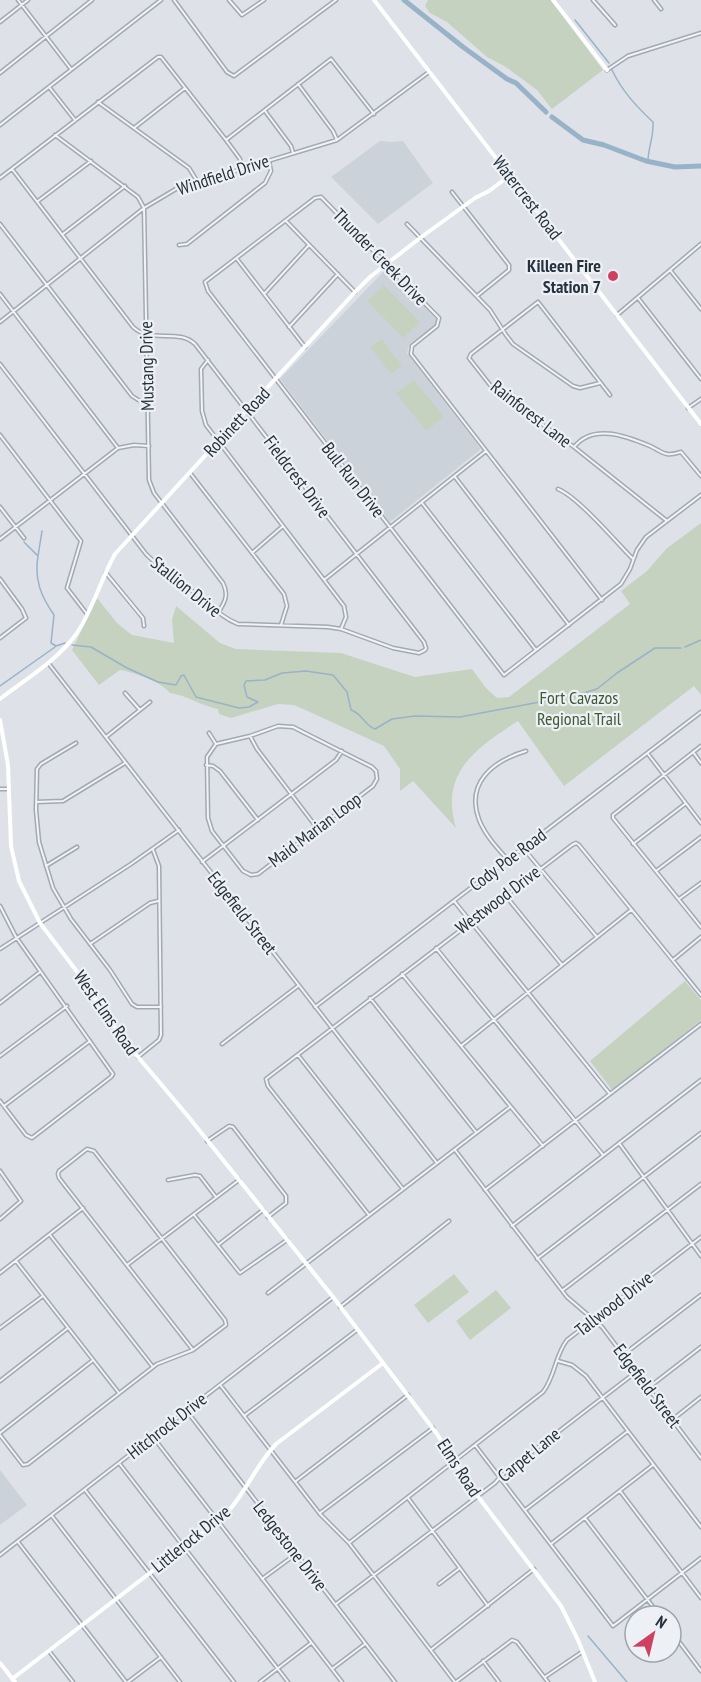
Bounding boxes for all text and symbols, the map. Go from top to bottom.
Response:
street label: Windfield Drive [174,149,272,200]
street label: Watercrest Road [487,151,567,244]
street label: Thunder Creek Drive [328,203,433,310]
place label: Killeen Fire Station 7 [527,254,601,298]
marker: Killeen Fire Station 7 [606,269,620,283]
street label: Mustang Drive [134,321,159,411]
street label: Rainforest Lane [486,375,577,452]
street label: Robinett Road [198,382,275,461]
street label: Fieldcrest Drive [259,431,336,522]
street label: Bull Run Drive [317,437,390,522]
street label: Stallion Drive [146,551,226,622]
park label: Fort Cavazos Regional Trail [537,686,622,730]
street label: Maid Marian Loop [264,787,366,872]
street label: Cody Poe Road [465,823,551,896]
street label: Westwood Drive [451,860,545,939]
street label: Edgefield Street [203,867,282,959]
street label: West Elms Road [69,966,144,1059]
street label: Tallwood Drive [570,1266,657,1341]
street label: Edgefield Street [608,1339,686,1432]
street label: Hitchrock Drive [122,1387,211,1464]
street label: Carpet Lane [493,1422,565,1487]
street label: Elms Road [432,1435,487,1501]
street label: Ledgestone Drive [248,1496,333,1595]
street label: Littlerock Drive [146,1500,235,1577]
north arrow [623,1604,683,1664]
text: N [652,1611,671,1632]

